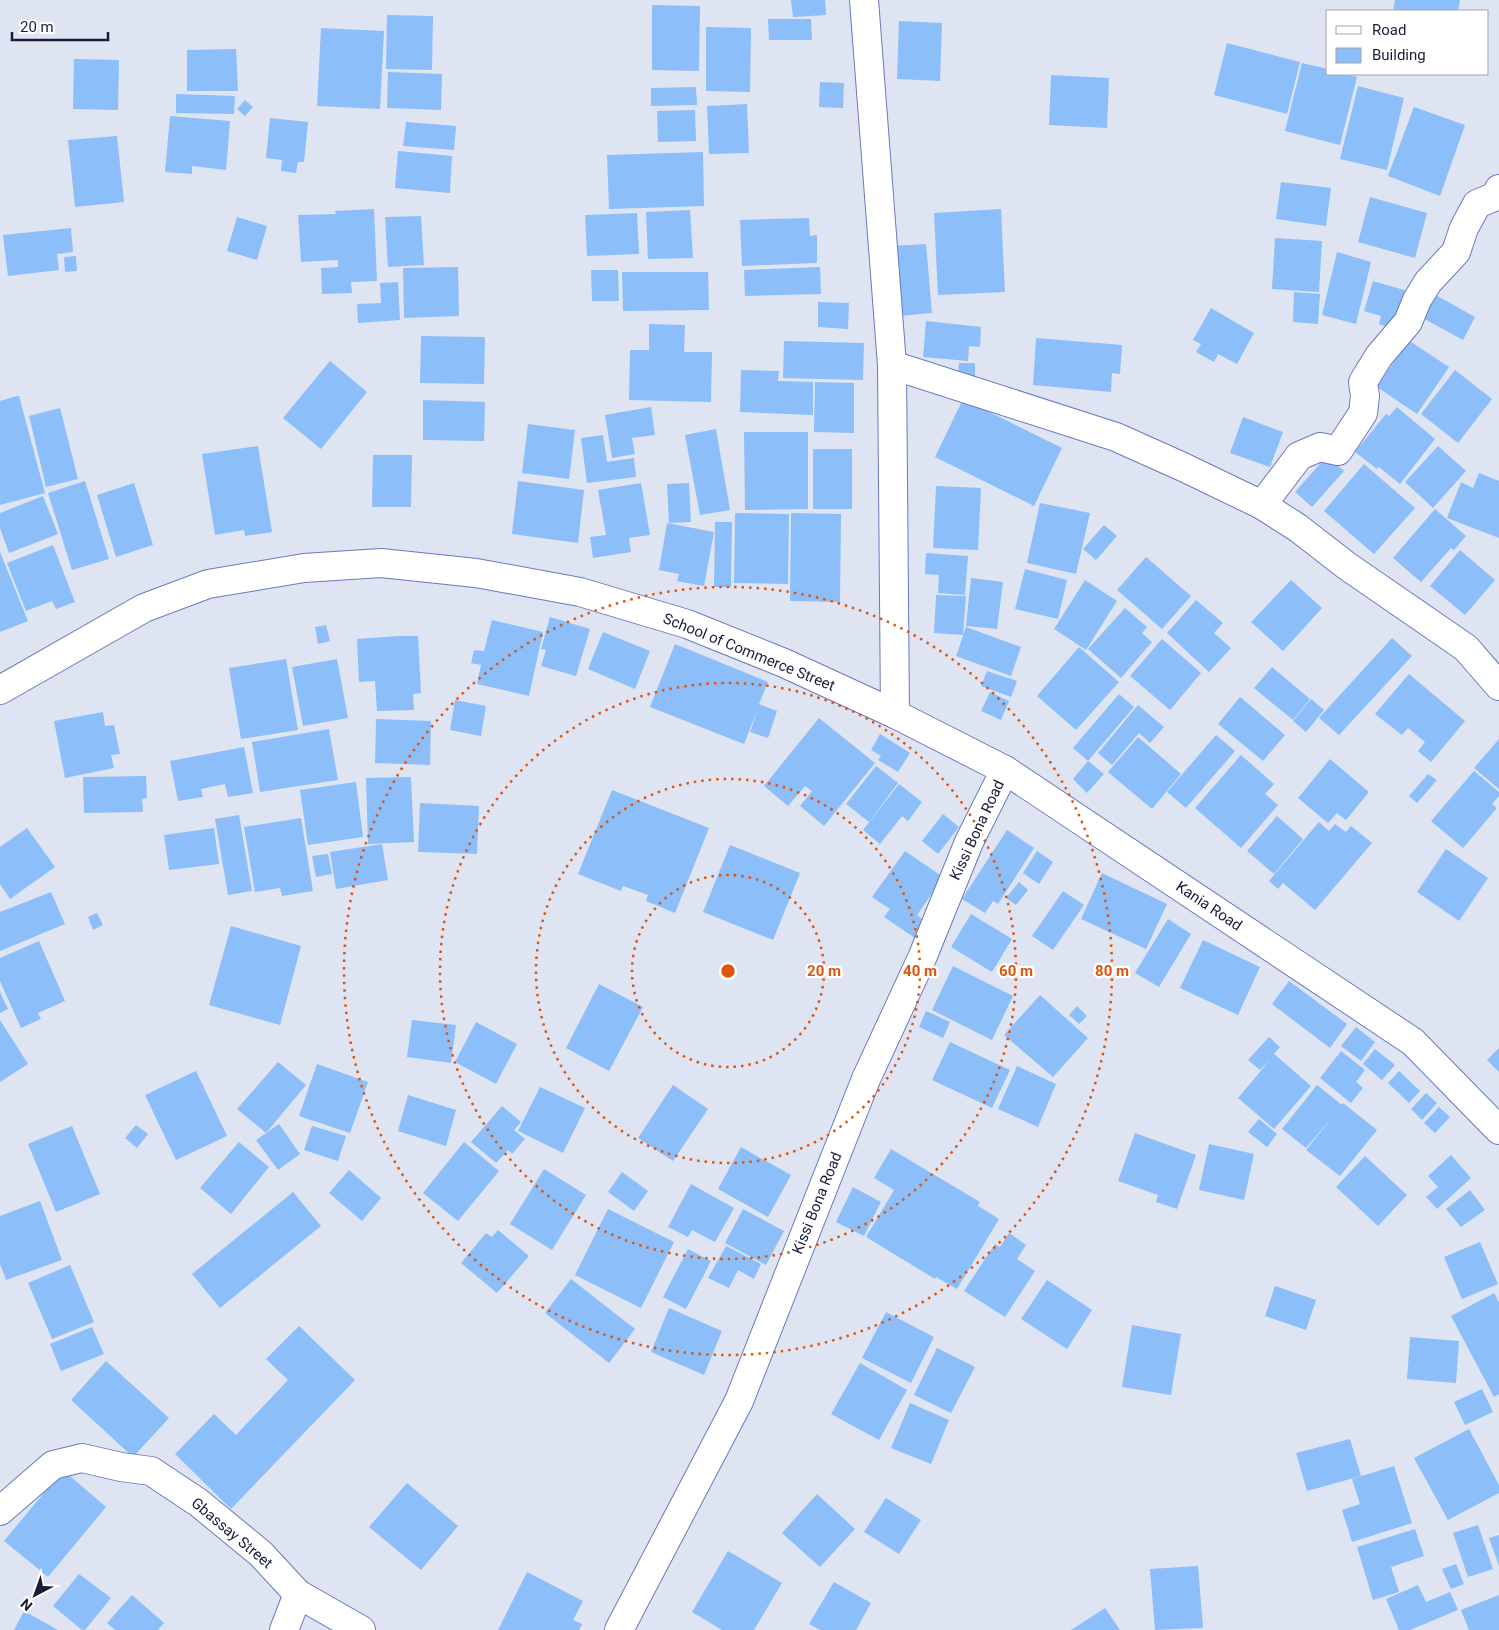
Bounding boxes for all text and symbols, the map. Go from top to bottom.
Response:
scale bar [12,10,109,42]
legend [1326,10,1489,75]
text: 20 m [20,18,54,36]
text: Road [1372,21,1406,39]
text: Building [1372,46,1426,64]
street label: School of Commerce Street [661,609,838,695]
street label: Kissi Bona Road [946,777,1008,883]
street label: Kania Road [1173,877,1245,935]
centre of rings [719,962,737,980]
text: 20 m [807,962,841,980]
text: 40 m [903,962,937,980]
text: 60 m [999,962,1033,980]
text: 80 m [1095,962,1129,980]
street label: Kissi Bona Road [788,1149,846,1257]
street label: Gbassay Street [188,1494,276,1572]
north arrow [10,1570,60,1620]
text: N [17,1596,35,1614]

